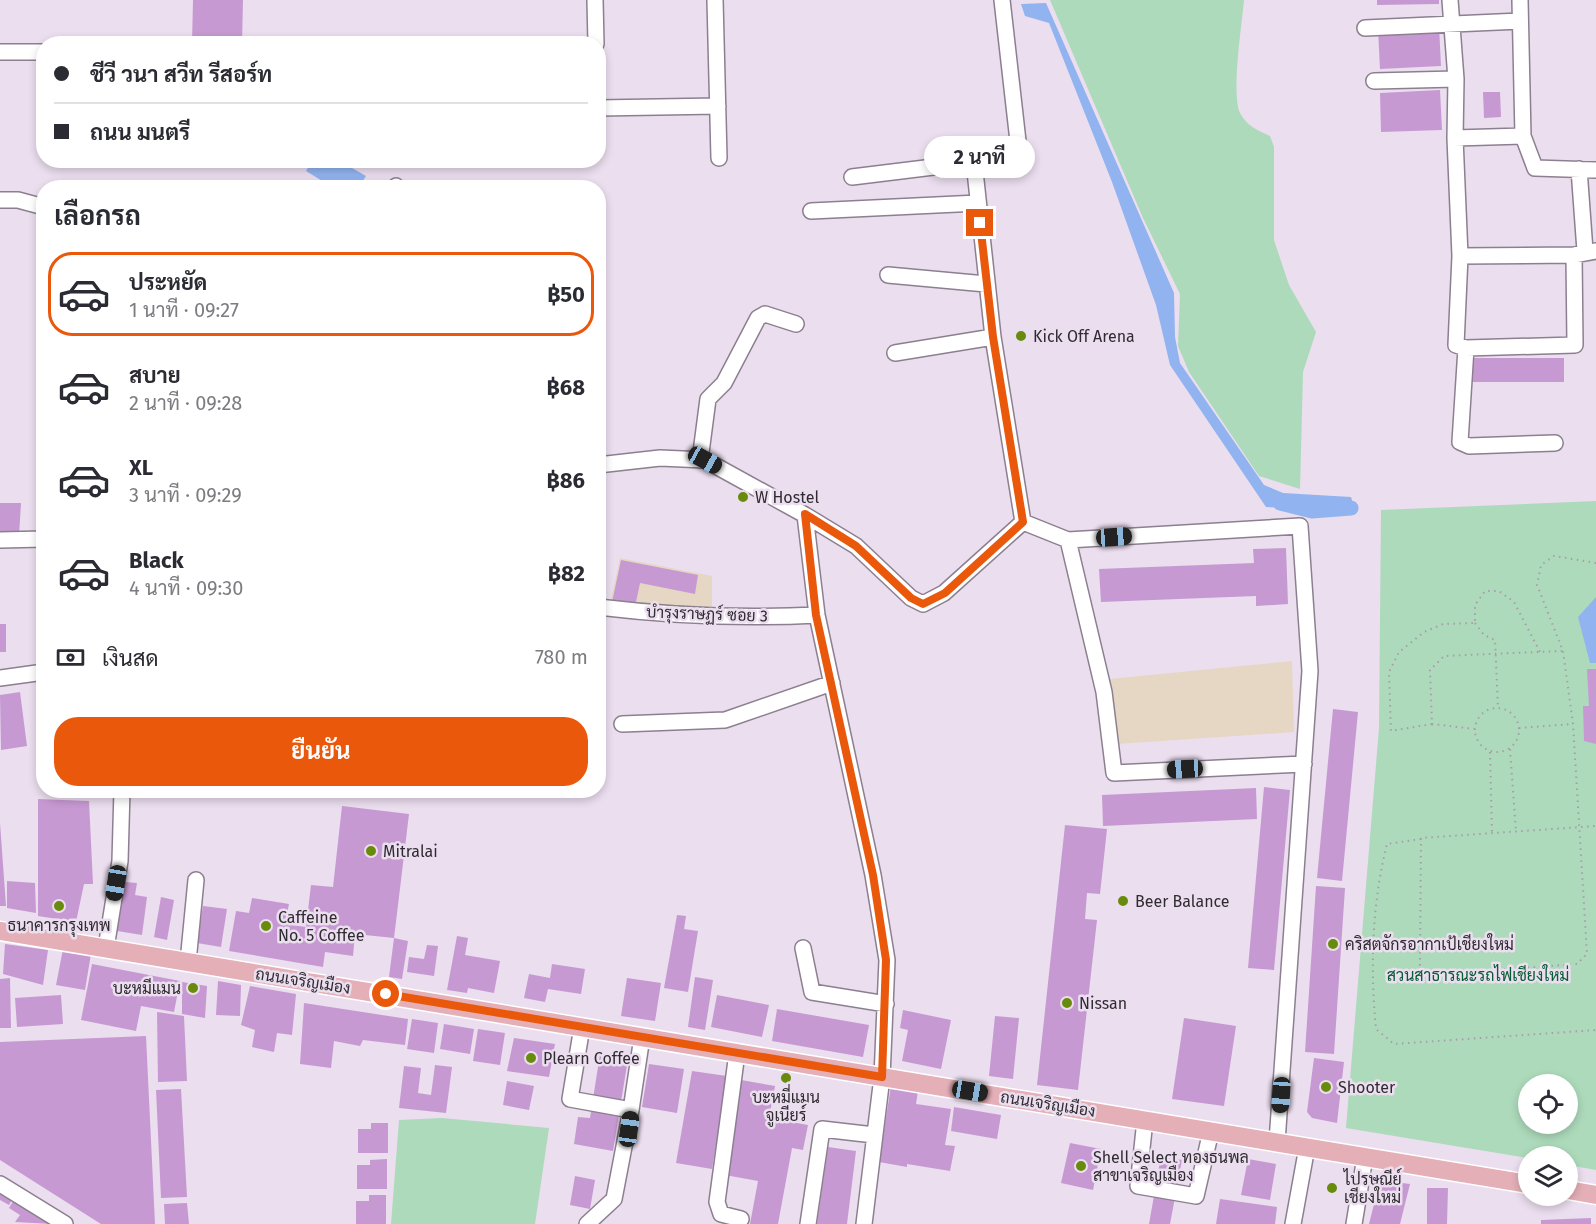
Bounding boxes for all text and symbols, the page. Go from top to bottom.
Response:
text: ชีวี วนา สวีท รีสอร์ท [90,61,272,88]
text: ถนน มนตรี [90,119,190,146]
callout: 2 นาที [924,136,1036,178]
text: 2 นาที [954,145,1005,169]
text: เลือกรถ [54,200,141,232]
route end [966,209,993,236]
icon: car [57,267,111,321]
text: ประหยัด [129,269,207,296]
text: ฿50 [547,281,585,308]
text: 1 นาที · 09:27 [129,298,239,322]
place label: Kick Off Arena [1033,327,1135,346]
marker: Kick Off Arena [1014,329,1028,343]
icon: car [57,360,111,414]
text: สบาย [129,362,181,389]
text: ฿68 [547,374,585,401]
text: 2 นาที · 09:28 [129,391,242,415]
car [685,443,725,477]
icon: car [57,453,111,507]
text: XL [129,454,153,481]
text: ฿86 [547,467,585,494]
text: 3 นาที · 09:29 [129,483,242,507]
place label: W Hostel [755,488,819,507]
marker: W Hostel [736,490,750,504]
car [1095,527,1133,547]
icon: car [57,546,111,600]
text: Black [129,547,184,574]
text: ฿82 [548,560,585,587]
text: 4 นาที · 09:30 [129,576,244,600]
street label: บำรุงราษฏร์ ซอย 3 [646,599,768,628]
icon: cash [54,641,87,674]
text: เงินสด [102,645,159,672]
text: 780 m [535,645,588,669]
button: ยืนยัน [54,717,588,786]
car [1167,759,1203,779]
place label: Mitralai [383,842,438,861]
marker: Mitralai [364,844,378,858]
car [104,864,128,902]
place label: Beer Balance [1135,892,1230,911]
marker: Beer Balance [1116,894,1130,908]
marker: ธนาคารกรุงเทพ [52,899,66,913]
place label: Caffeine No. 5 Coffee [278,908,364,945]
place label: ธนาคารกรุงเทพ [8,916,111,937]
marker: Caffeine No. 5 Coffee [259,919,273,933]
place label: คริสตจักรอากาเป้เชียงใหม่ [1345,933,1514,954]
marker: คริสตจักรอากาเป้เชียงใหม่ [1326,937,1340,951]
street label: ถนนเจริญเมือง [254,963,352,998]
park label: สวนสาธารณะรถไฟเชียงใหม่ [1387,964,1569,985]
place label: บะหมีแมน [113,977,181,998]
route start [372,980,399,1007]
marker: บะหมีแมน [186,981,200,995]
place label: Nissan [1079,994,1127,1013]
marker: Nissan [1060,996,1074,1010]
place label: Plearn Coffee [543,1049,640,1068]
marker: Plearn Coffee [524,1051,538,1065]
marker: บะหมี่แมน จูเนียร์ [779,1071,793,1085]
map controls [1518,1074,1578,1206]
button: locate [1518,1074,1578,1134]
car [1271,1076,1291,1114]
place label: Shooter [1338,1078,1396,1097]
car [951,1079,989,1103]
marker: Shooter [1319,1080,1333,1094]
place label: บะหมี่แมน จูเนียร์ [752,1083,820,1127]
street label: ถนนเจริญเมือง [999,1086,1097,1121]
car [618,1110,640,1148]
button: layers [1518,1146,1578,1206]
place label: Shell Select ทองธนพล สาขาเจริญเมือง [1093,1148,1249,1185]
marker: Shell Select ทองธนพล สาขาเจริญเมือง [1074,1159,1088,1173]
place label: ไปรษณีย์ เชียงใหม่ [1342,1167,1402,1207]
marker: ไปรษณีย์ เชียงใหม่ [1325,1181,1339,1195]

